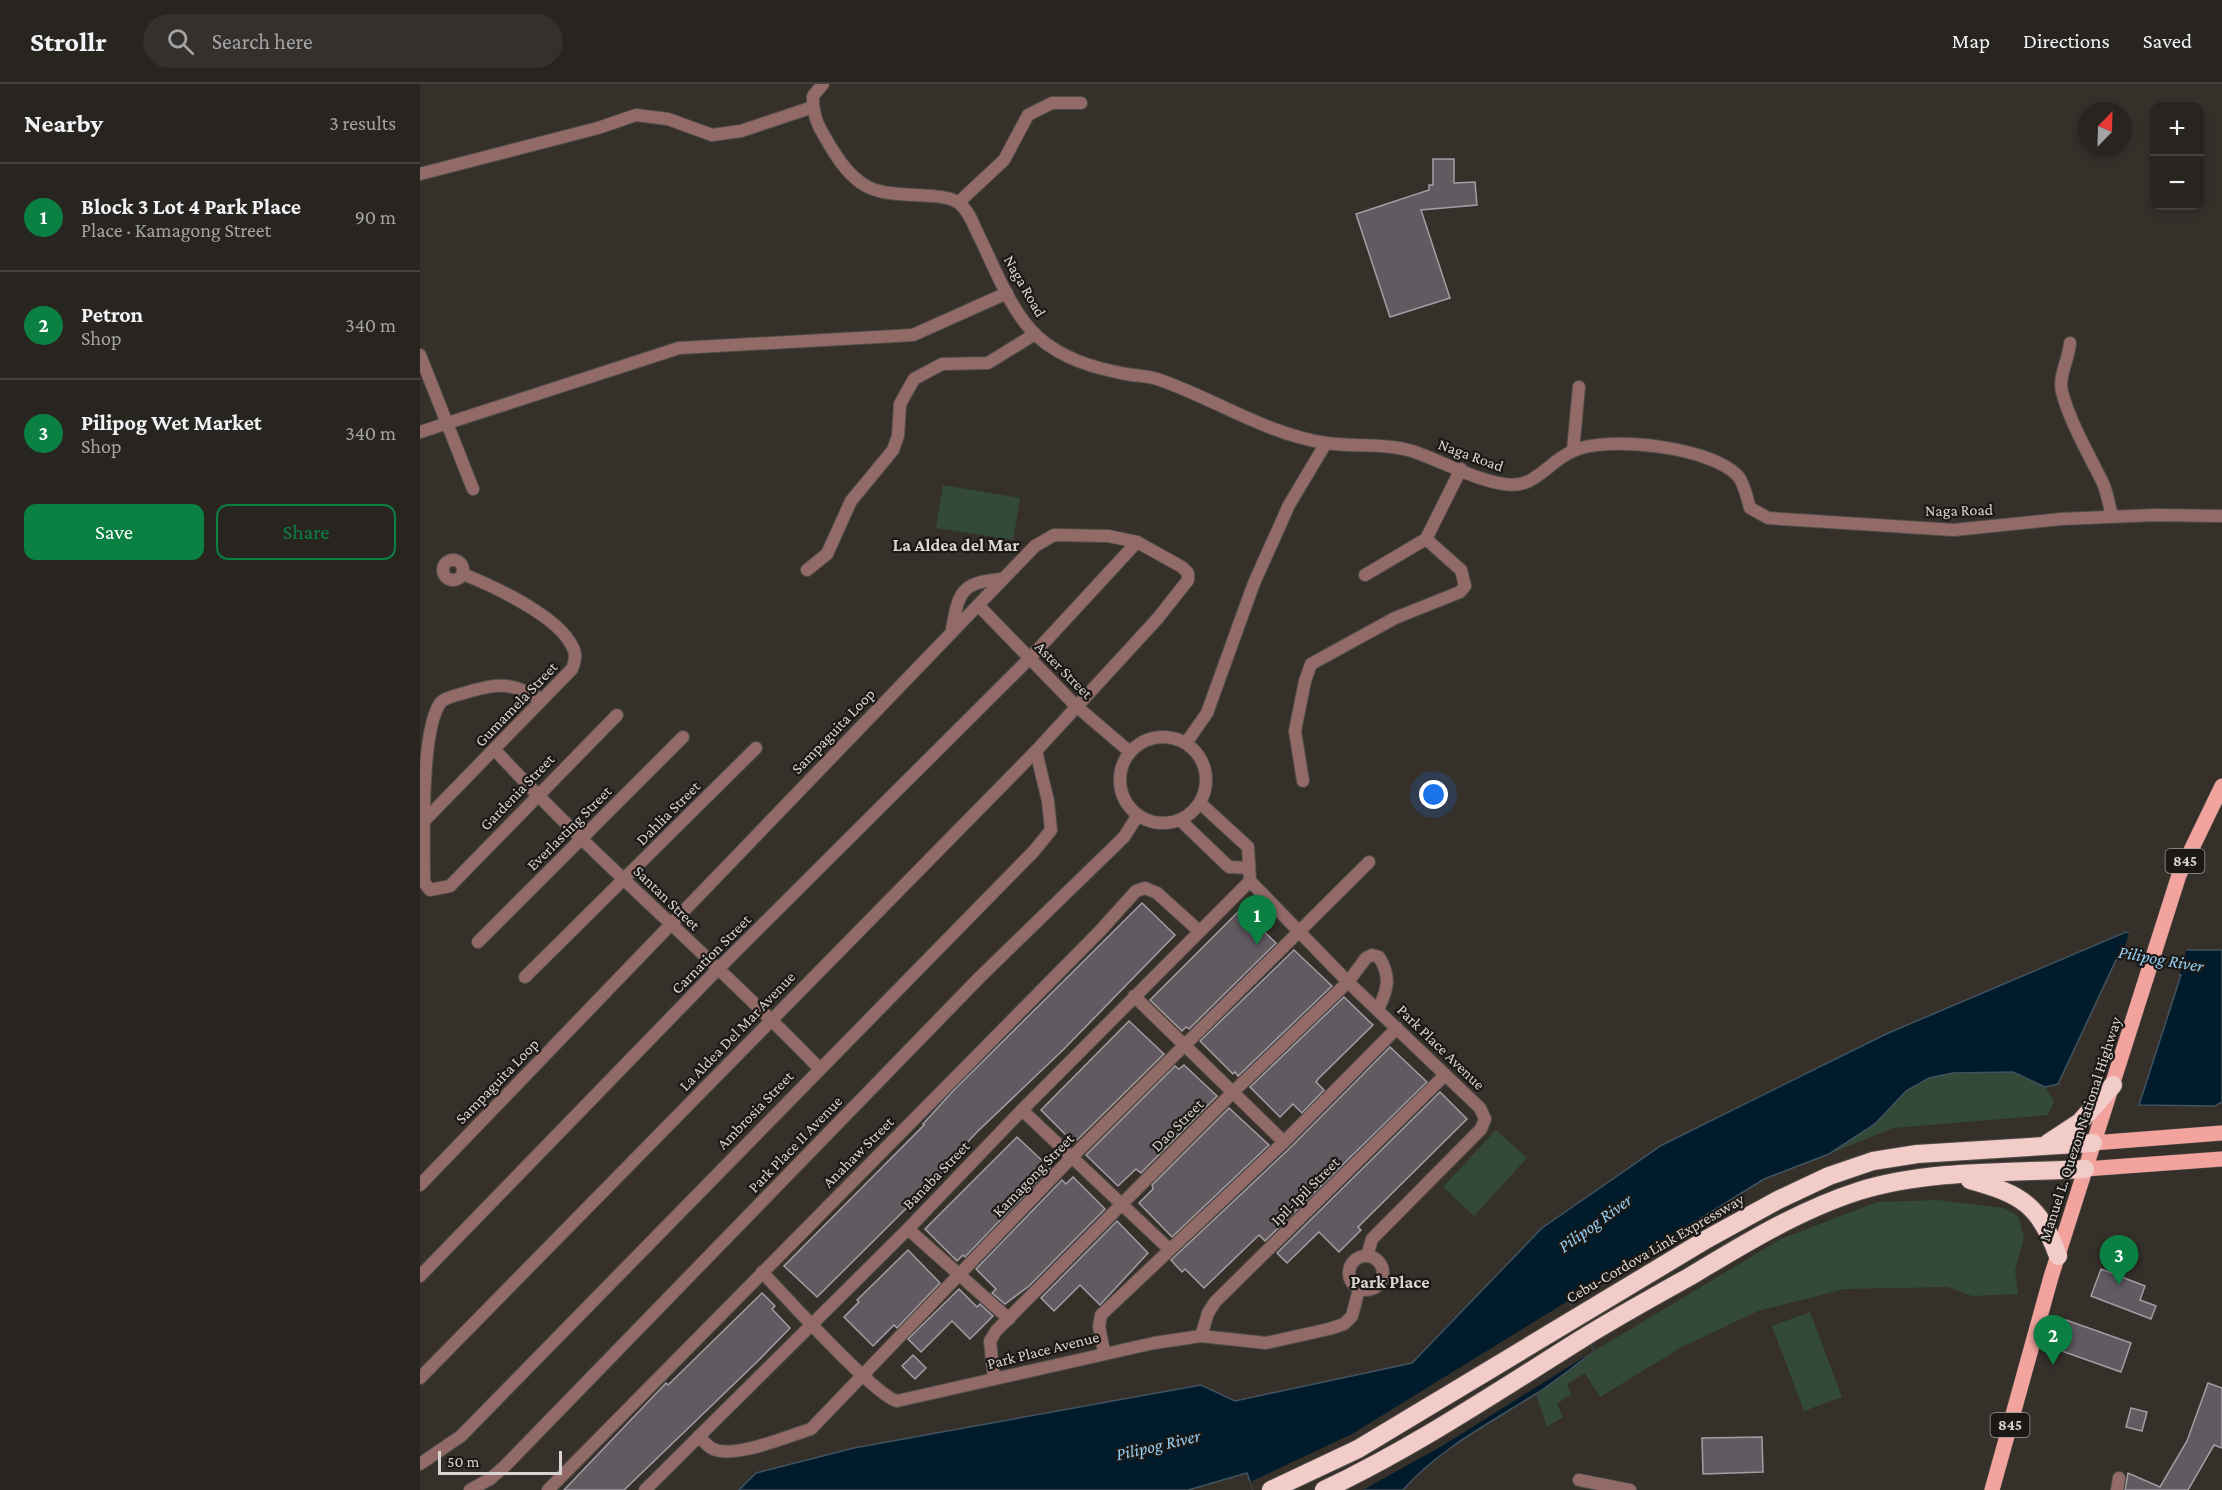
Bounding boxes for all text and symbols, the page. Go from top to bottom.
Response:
search box [143,14,563,68]
icon: search [164,25,197,58]
text: Strollr [30,26,107,57]
text: Search here [212,29,313,54]
text: Map [1952,29,1990,53]
text: Directions [2023,29,2110,53]
text: Saved [2143,29,2192,53]
north arrow [2078,102,2132,156]
map controls [2150,102,2204,210]
button: + [2150,102,2204,156]
text: Nearby [24,109,103,138]
text: 3 results [329,112,396,134]
button: − [2150,156,2204,210]
text: Block 3 Lot 4 Park Place [81,194,301,219]
text: 1 [40,206,47,228]
text: 90 m [355,206,396,228]
text: Place · Kamagong Street [81,219,271,241]
street label: Naga Road [1000,252,1050,321]
text: Petron [81,302,143,327]
text: 2 [38,314,49,336]
text: 340 m [345,314,396,336]
text: Shop [81,327,122,349]
text: Pilipog Wet Market [81,410,262,435]
text: 3 [39,422,48,444]
text: 340 m [345,422,396,444]
text: Shop [81,435,122,457]
street label: Naga Road [1436,435,1507,476]
street label: Naga Road [1925,501,1994,520]
button: Save [24,504,204,560]
button: Share [216,504,396,560]
district label: La Aldea del Mar [893,535,1019,555]
street label: Aster Street [1032,638,1097,703]
street label: Gumamela Street [471,658,561,750]
street label: Sampaguita Loop [788,685,879,778]
street label: Gardenia Street [477,750,558,834]
street label: Dahlia Street [633,777,704,848]
your location [1419,780,1448,809]
street label: Everlasting Street [523,782,616,874]
road number: 845 [2166,849,2204,873]
street label: Santan Street [630,862,704,934]
pin: 1 [1238,896,1276,945]
street label: Carnation Street [668,910,755,997]
water label: Pilipog River [2117,942,2206,976]
street label: La Aldea Del Mar Avenue [676,968,798,1094]
street label: Park Place Avenue [1394,1001,1488,1093]
street label: Manuel L. Quezon National Highway [2036,1014,2126,1244]
street label: Sampaguita Loop [452,1035,543,1128]
street label: Ambrosia Street [714,1067,797,1153]
street label: Park Place II Avenue [745,1092,845,1196]
street label: Dao Street [1147,1095,1207,1155]
street label: Anahaw Street [819,1113,897,1191]
street label: Kamagong Street [989,1129,1078,1221]
street label: Banaba Street [899,1137,973,1213]
street label: Ipil-Ipil Street [1267,1153,1344,1229]
water label: Pilipog River [1554,1189,1636,1256]
street label: Cebu-Cordova Link Expressway [1563,1190,1748,1307]
pin: 3 [2100,1236,2138,1285]
district label: Park Place [1350,1272,1430,1292]
pin: 2 [2034,1316,2072,1365]
street label: Park Place Avenue [985,1328,1101,1372]
road number: 845 [1990,1413,2030,1437]
water label: Pilipog River [1114,1425,1203,1464]
scale bar [438,1448,562,1476]
text: 50 m [447,1453,479,1470]

